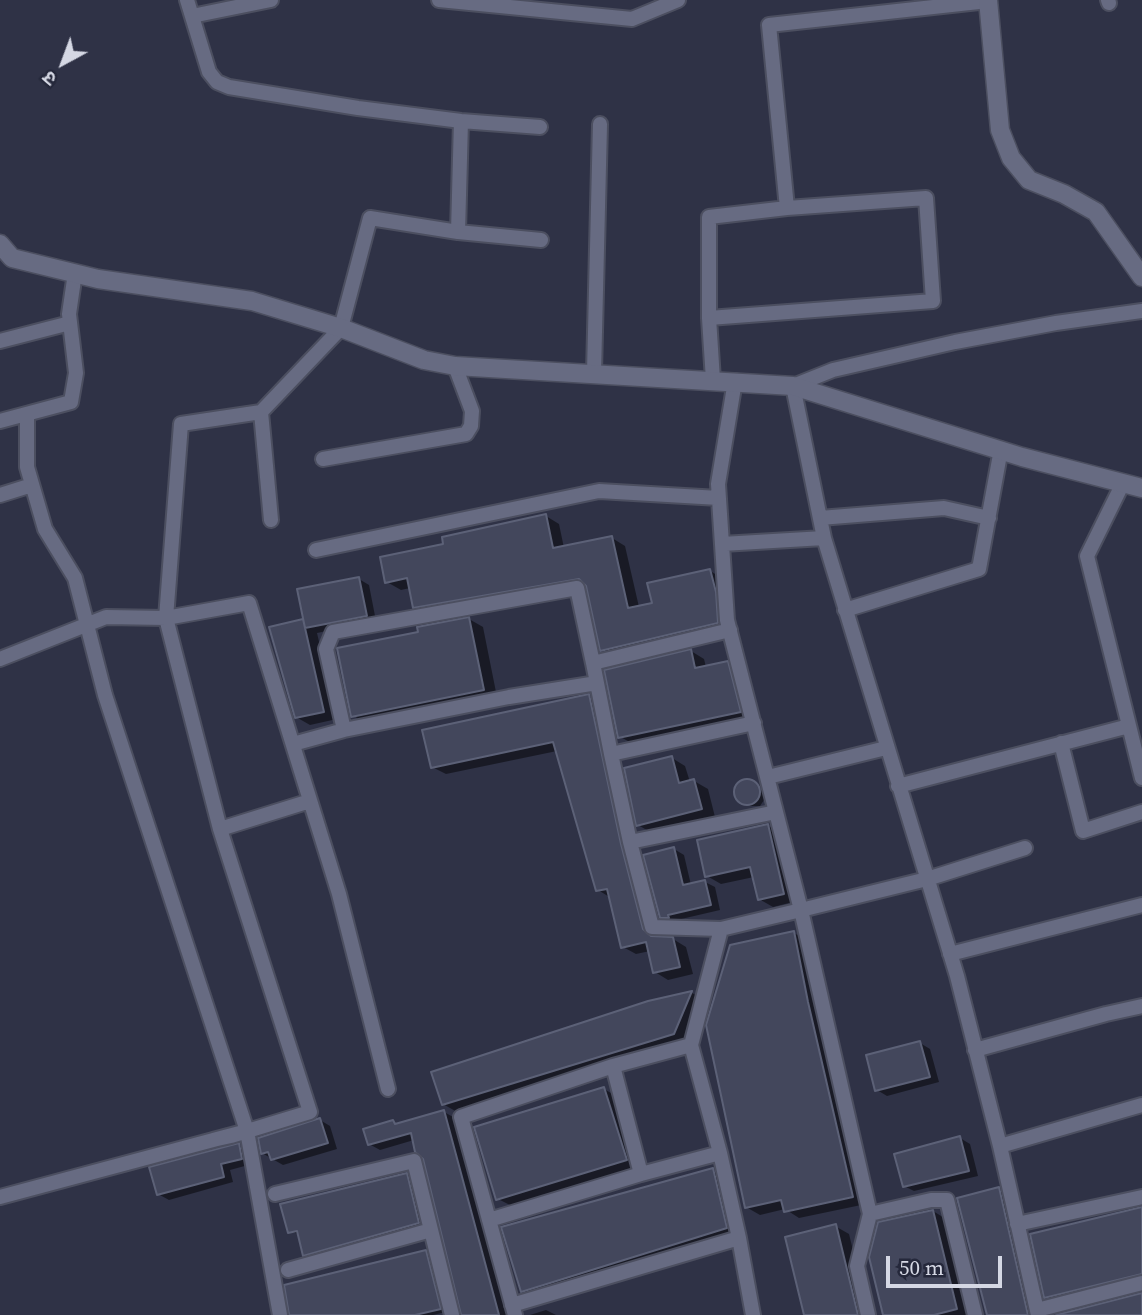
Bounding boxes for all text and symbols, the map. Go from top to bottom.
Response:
north arrow [28,28,98,98]
text: उ [36,65,62,92]
scale bar [890,1242,1006,1286]
text: 50 m [899,1253,944,1282]

